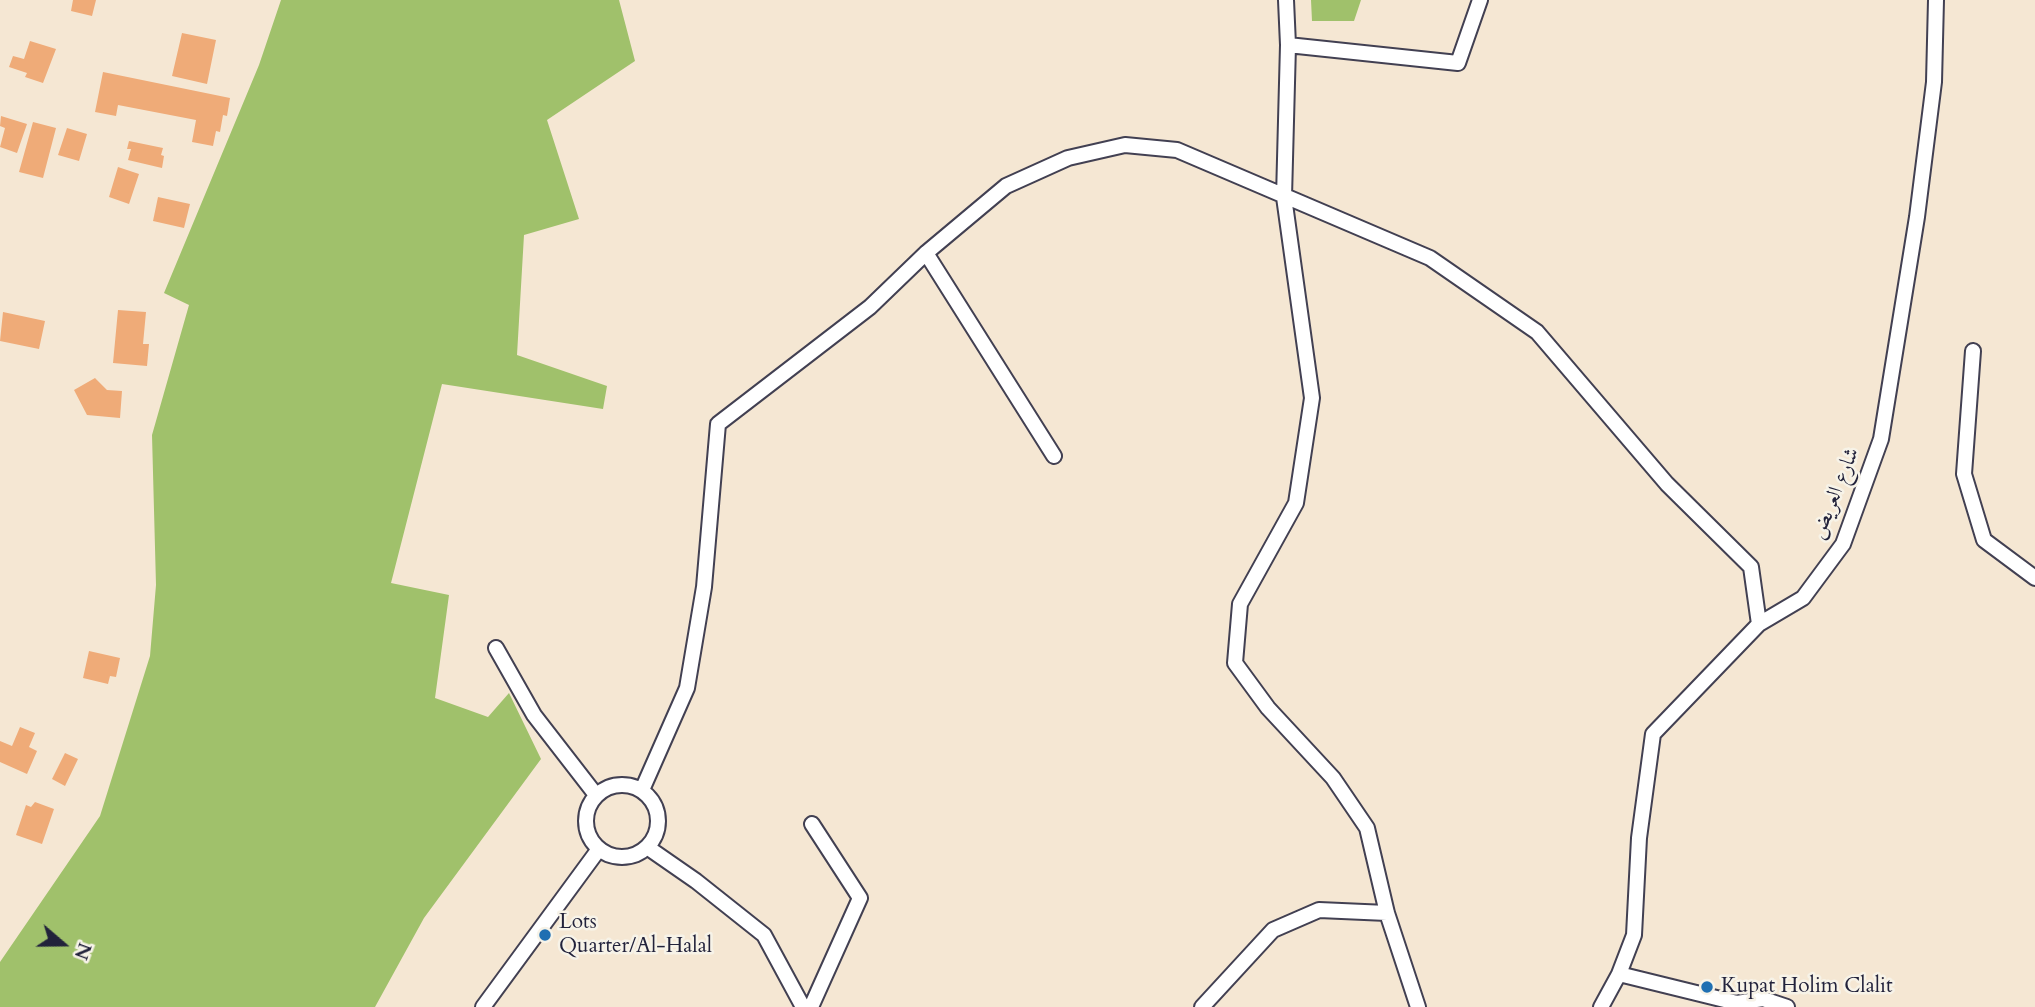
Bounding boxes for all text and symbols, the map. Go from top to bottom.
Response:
street label: شارع العريض [1806,445,1866,543]
north arrow [28,909,98,979]
place label: Lots Quarter/Al-Halal [559,910,712,960]
marker: Lots Quarter/Al-Halal [537,927,553,943]
text: N [68,939,98,963]
place label: Kupat Holim Clalit [1721,974,1893,1000]
marker: Kupat Holim Clalit [1699,979,1715,995]

